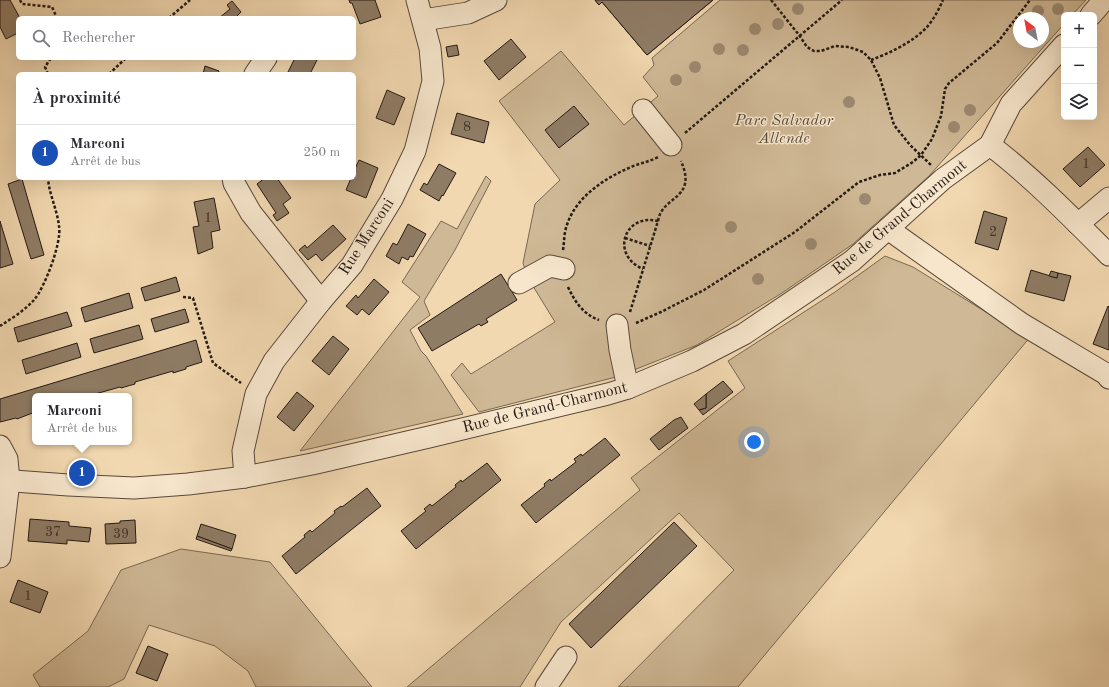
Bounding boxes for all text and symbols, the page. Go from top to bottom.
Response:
north arrow [1013,12,1049,48]
map controls [1061,12,1097,120]
button: + [1061,12,1097,48]
search box [16,16,356,60]
icon: search [30,27,52,49]
text: Rechercher [62,31,135,46]
button: − [1061,48,1097,84]
button: layers [1061,84,1097,120]
text: À proximité [32,90,121,107]
park label: Parc Salvador Allende [734,113,834,147]
house number: 8 [463,120,471,134]
text: Marconi [70,137,125,152]
text: 1 [41,146,49,159]
text: 250 m [303,146,340,159]
text: Arrêt de bus [70,155,140,168]
street label: Rue de Grand-Charmont [830,157,970,279]
house number: 1 [1082,157,1090,171]
street label: Rue Marconi [336,196,398,278]
house number: 1 [204,211,212,225]
house number: 2 [989,225,997,239]
street label: Rue de Grand-Charmont [461,380,630,436]
popup [32,393,132,445]
text: Marconi [47,404,102,419]
text: Arrêt de bus [47,422,117,435]
your location [744,432,764,452]
pin: 1 [69,458,95,488]
house number: 37 [45,525,61,539]
house number: 39 [113,527,129,541]
house number: 1 [24,589,32,603]

